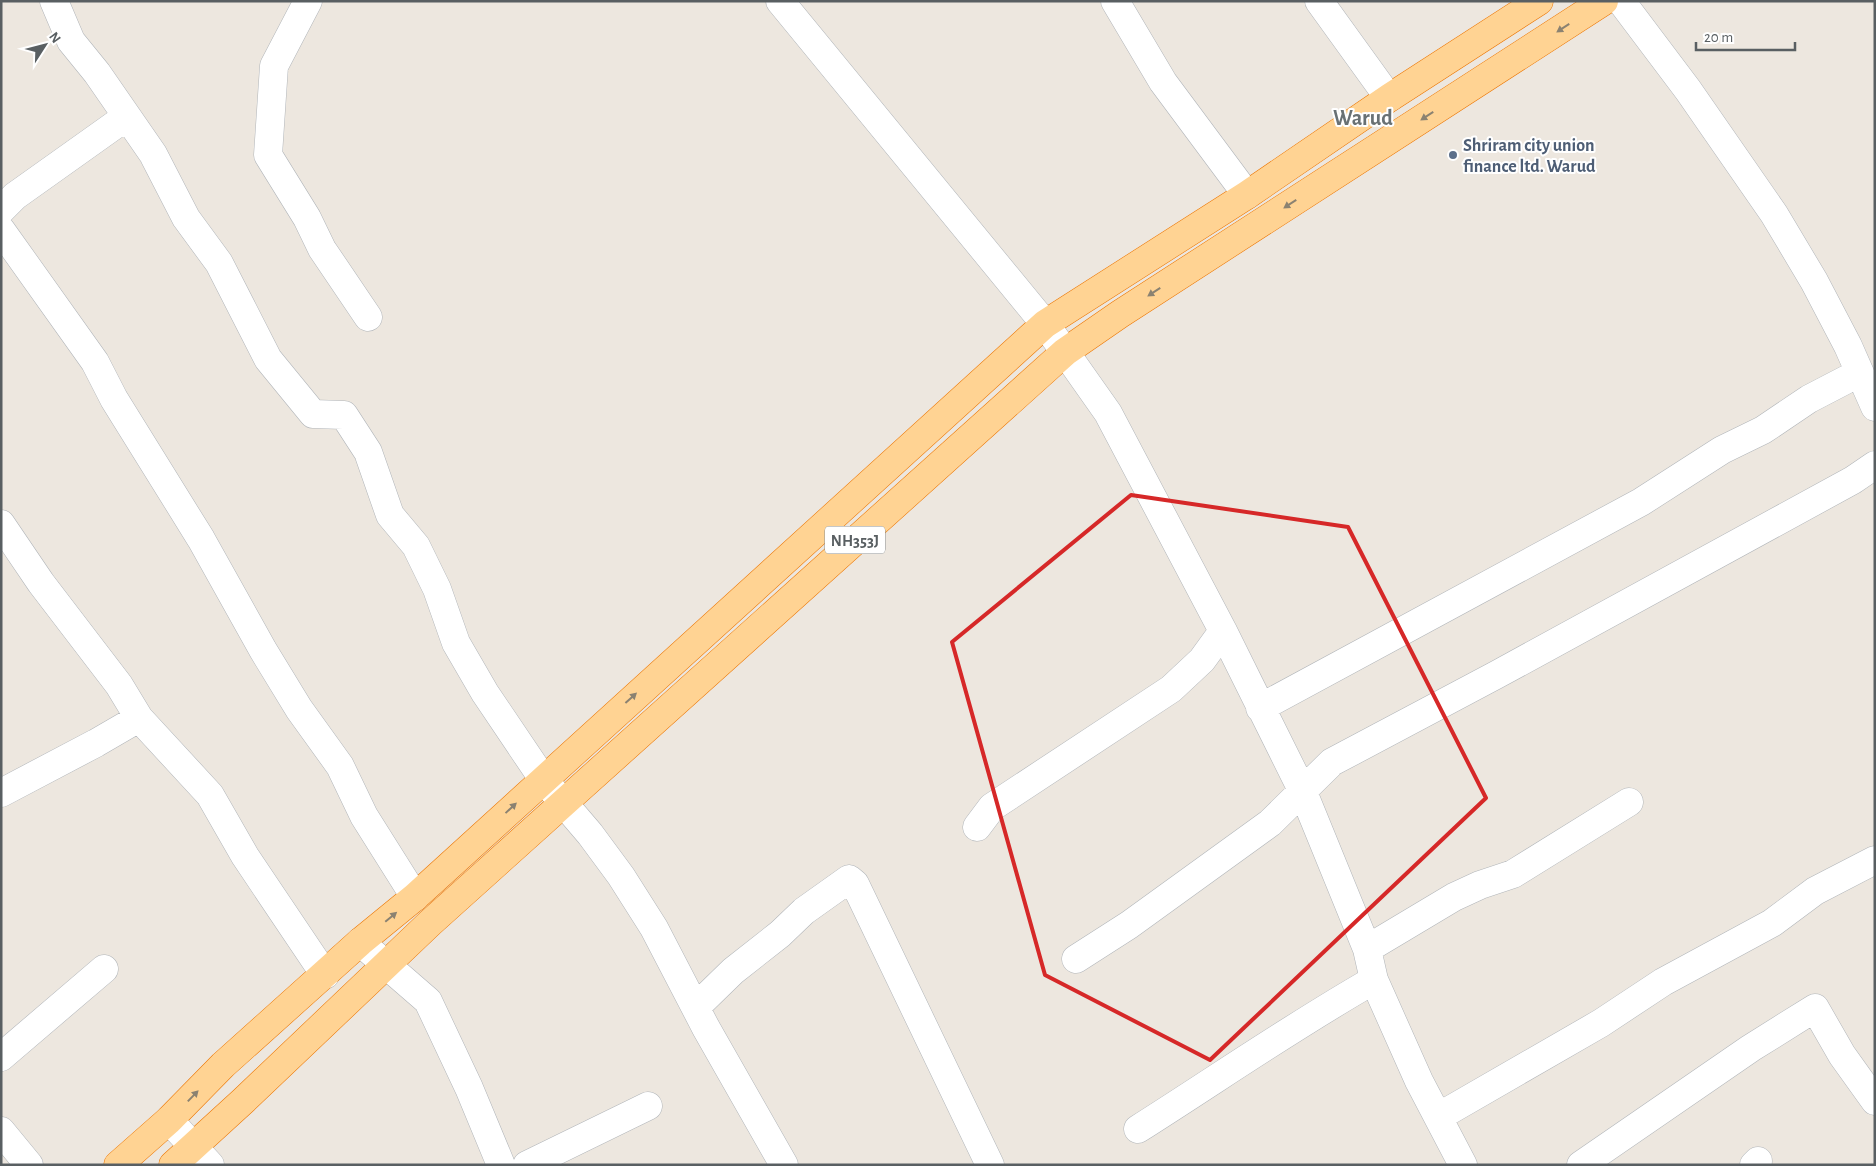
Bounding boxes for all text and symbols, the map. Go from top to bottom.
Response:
north arrow [20,20,70,70]
scale bar [1696,20,1795,52]
one-way arrow [1557,23,1570,32]
text: N [46,30,63,46]
text: 20 m [1704,30,1733,45]
district label: Warud [1333,107,1393,129]
one-way arrow [1420,111,1433,121]
place label: Shriram city union finance ltd. Warud [1463,137,1596,176]
marker: Shriram city union finance ltd. Warud [1447,149,1459,161]
one-way arrow [1284,200,1297,209]
one-way arrow [1147,288,1160,297]
road number: NH353J [825,526,885,554]
one-way arrow [625,692,637,704]
one-way arrow [505,802,517,814]
one-way arrow [384,911,397,922]
one-way arrow [187,1091,199,1103]

